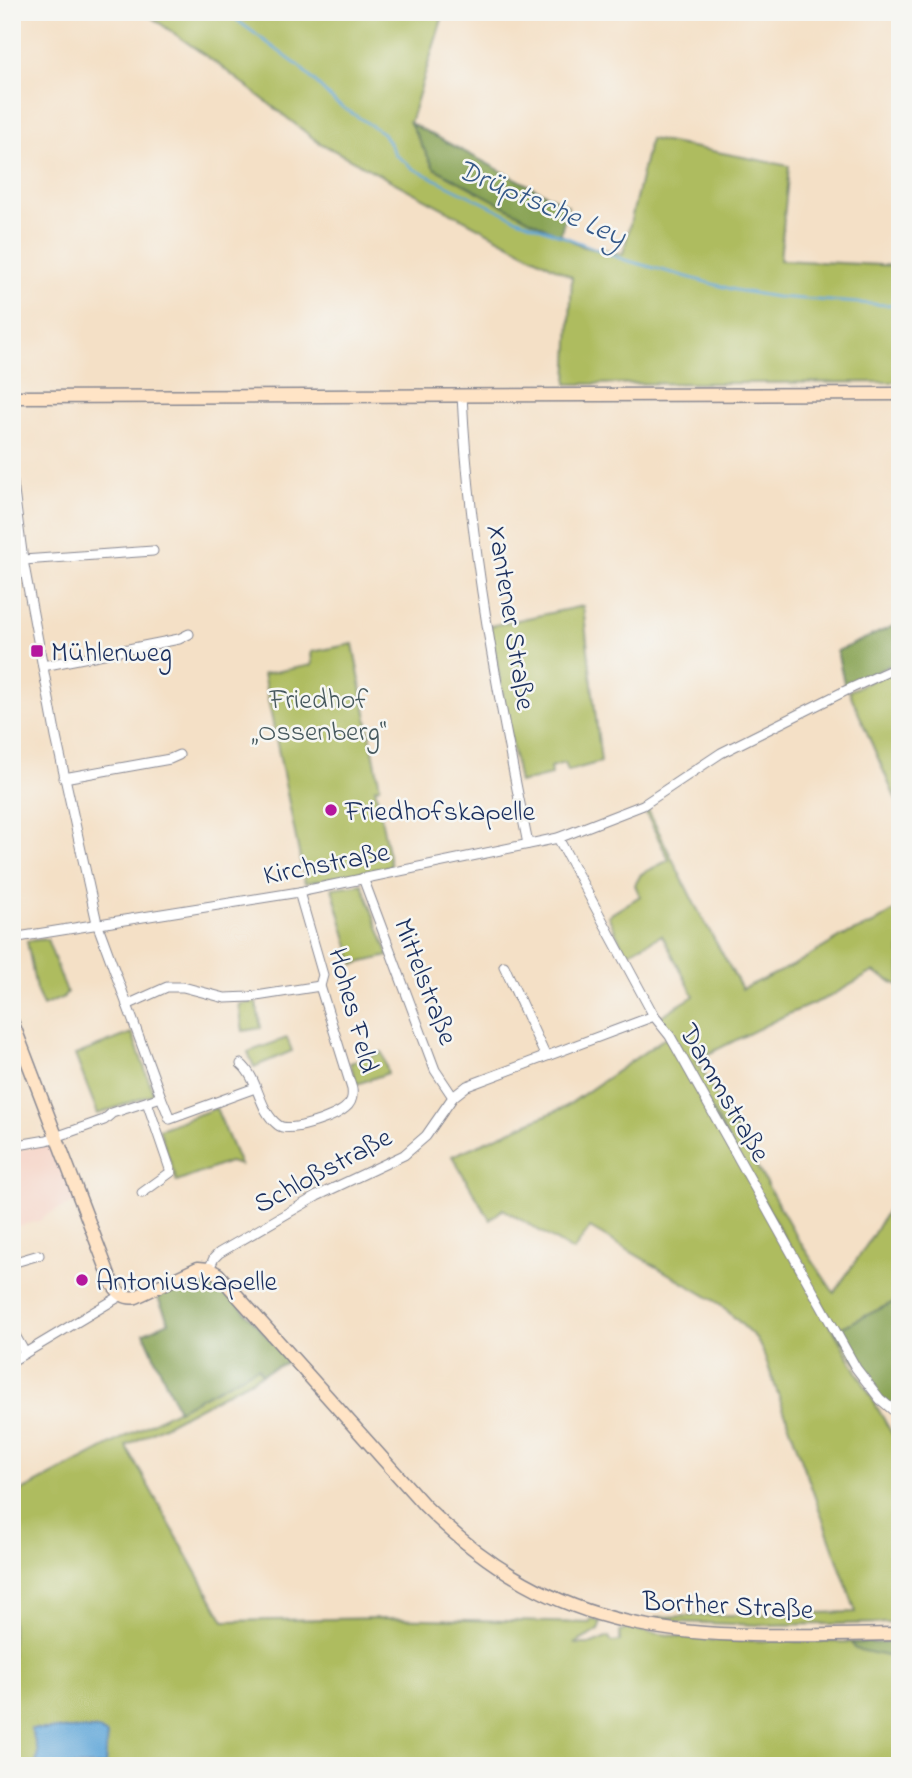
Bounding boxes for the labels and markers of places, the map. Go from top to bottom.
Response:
place label: Mühlenweg [51,634,172,675]
marker: Mühlenweg [29,643,45,659]
place label: Friedhofskapelle [344,793,536,834]
marker: Friedhofskapelle [323,802,339,818]
place label: Antoniuskapelle [96,1263,278,1304]
marker: Antoniuskapelle [74,1272,90,1288]

